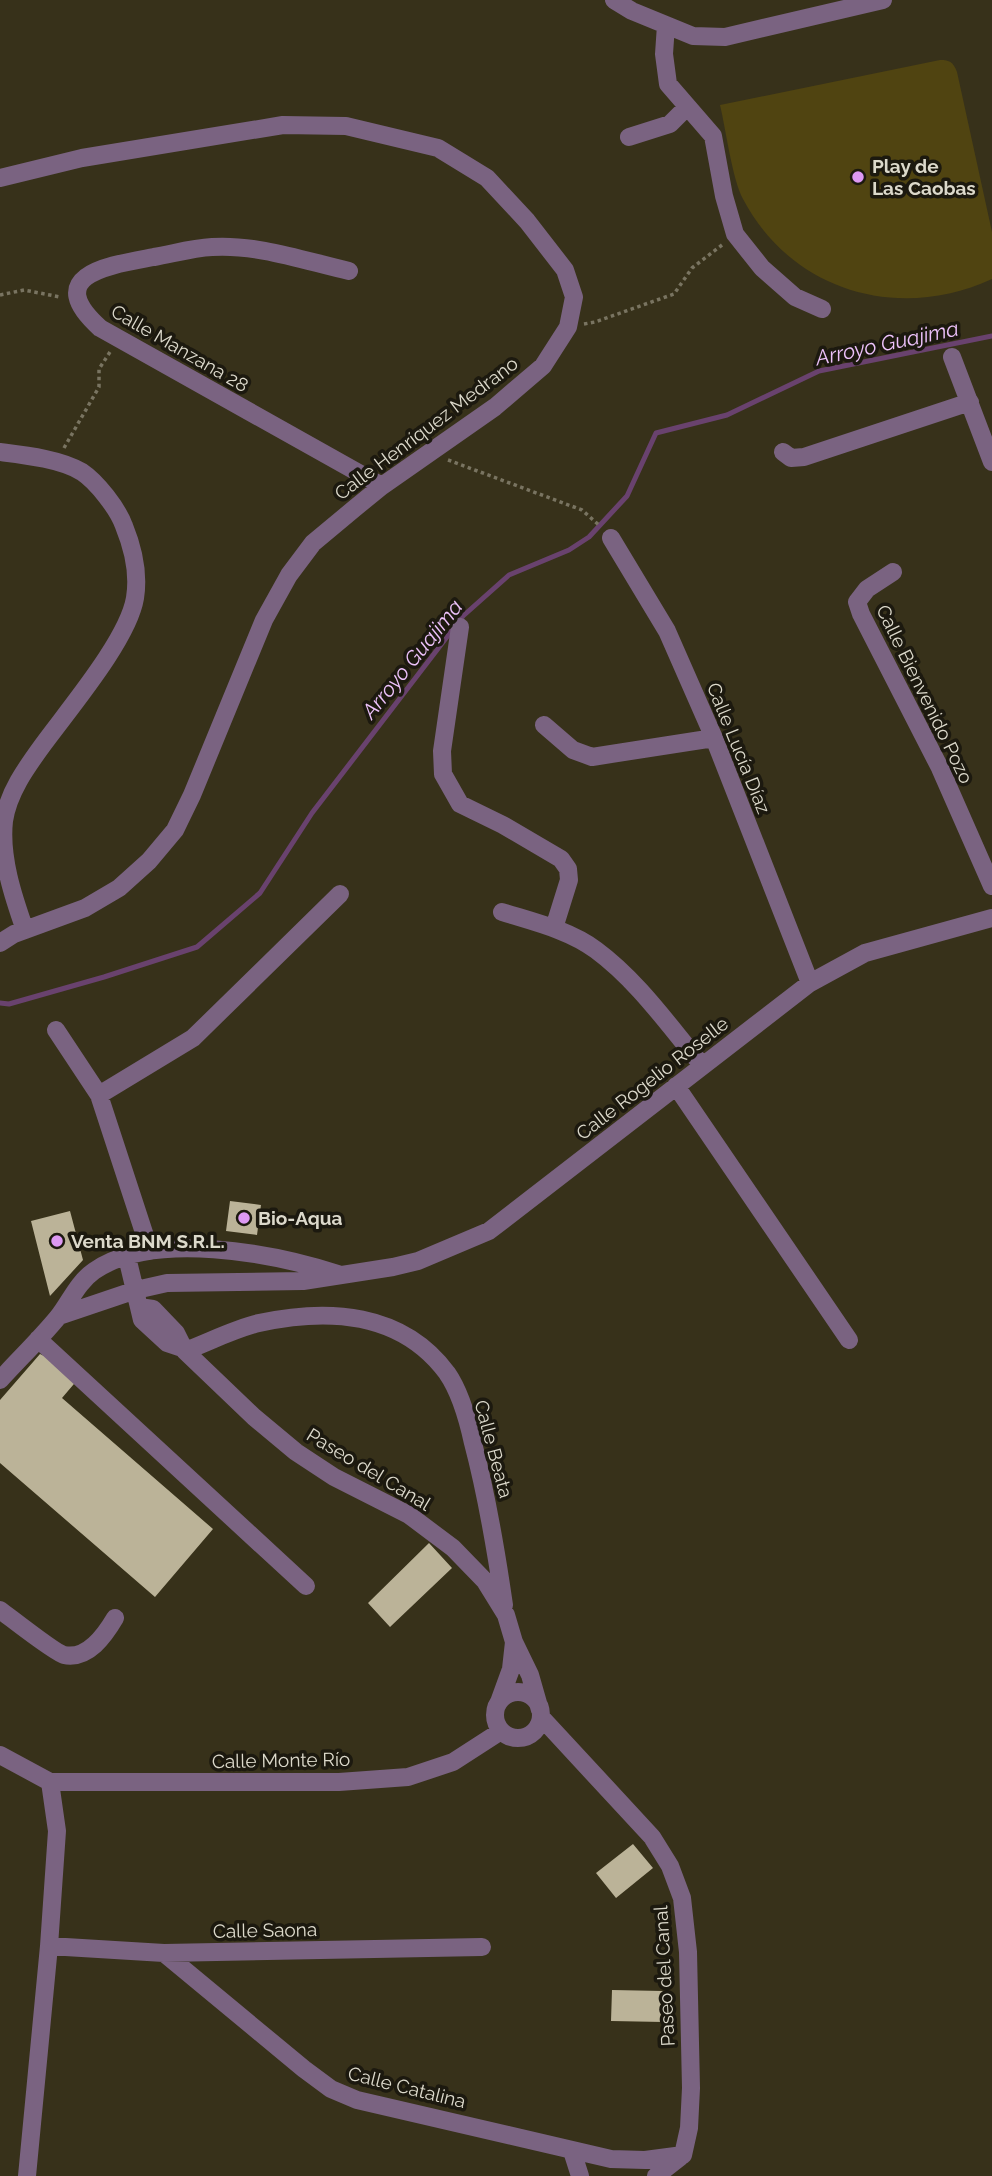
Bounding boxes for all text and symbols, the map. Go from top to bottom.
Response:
place label: Play de Las Caobas [872,155,976,199]
marker: Play de Las Caobas [850,169,866,185]
street label: Calle Manzana 28 [107,300,253,396]
water label: Arroyo Guajima [812,316,961,371]
street label: Calle Henríquez Medrano [330,352,522,504]
water label: Arroyo Guajima [356,594,468,724]
street label: Calle Bienvenido Pozo [872,601,978,787]
street label: Calle Lucía Díaz [703,679,775,817]
street label: Calle Rogelio Roselle [572,1012,732,1144]
place label: Bio-Aqua [258,1207,342,1229]
marker: Bio-Aqua [236,1210,252,1226]
place label: Venta BNM S.R.L. [71,1230,225,1252]
marker: Venta BNM S.R.L. [49,1233,65,1249]
street label: Calle Beata [470,1398,518,1500]
street label: Paseo del Canal [303,1423,436,1515]
street label: Calle Monte Río [212,1748,350,1772]
street label: Paseo del Canal [649,1904,679,2047]
street label: Calle Saona [213,1918,317,1942]
street label: Calle Catalina [346,2062,468,2112]

